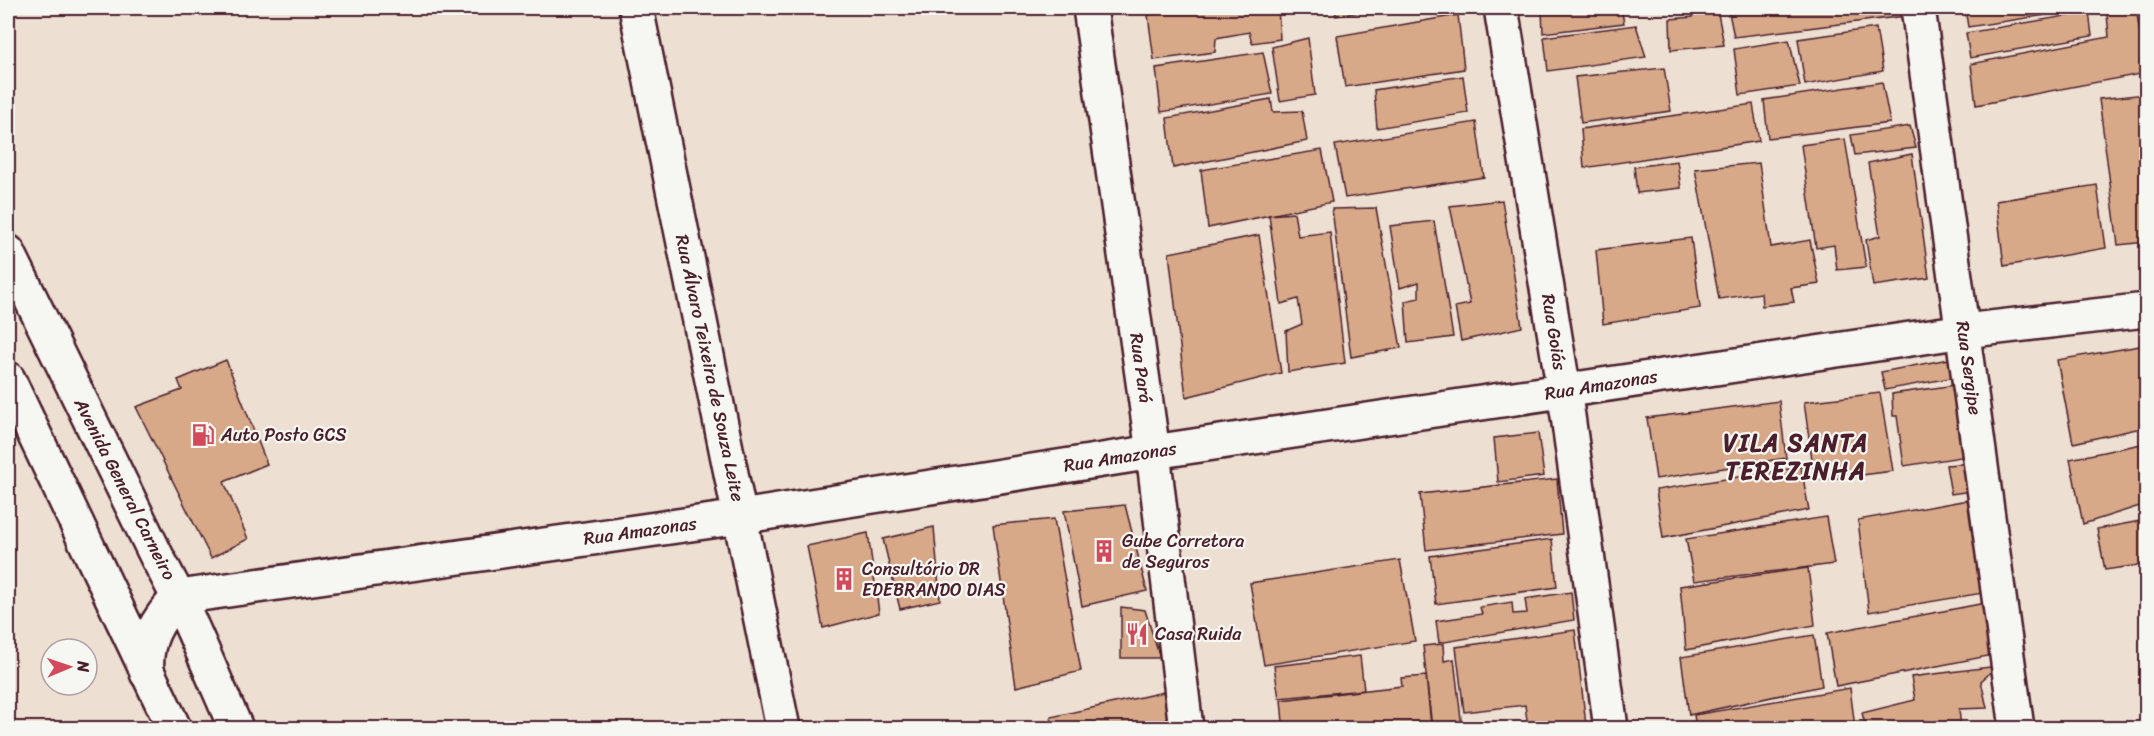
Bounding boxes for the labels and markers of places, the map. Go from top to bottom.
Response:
place label: Auto Posto GCS [220,419,347,451]
fuel station icon: Auto Posto GCS [190,422,216,448]
place label: Gube Corretora de Seguros [1122,525,1244,578]
building icon: Gube Corretora de Seguros [1091,538,1117,564]
place label: Consultório DR EDEBRANDO DIAS [862,553,1006,606]
building icon: Consultório DR EDEBRANDO DIAS [831,566,857,592]
place label: Casa Ruida [1155,618,1242,650]
restaurant icon: Casa Ruida [1124,621,1150,647]

